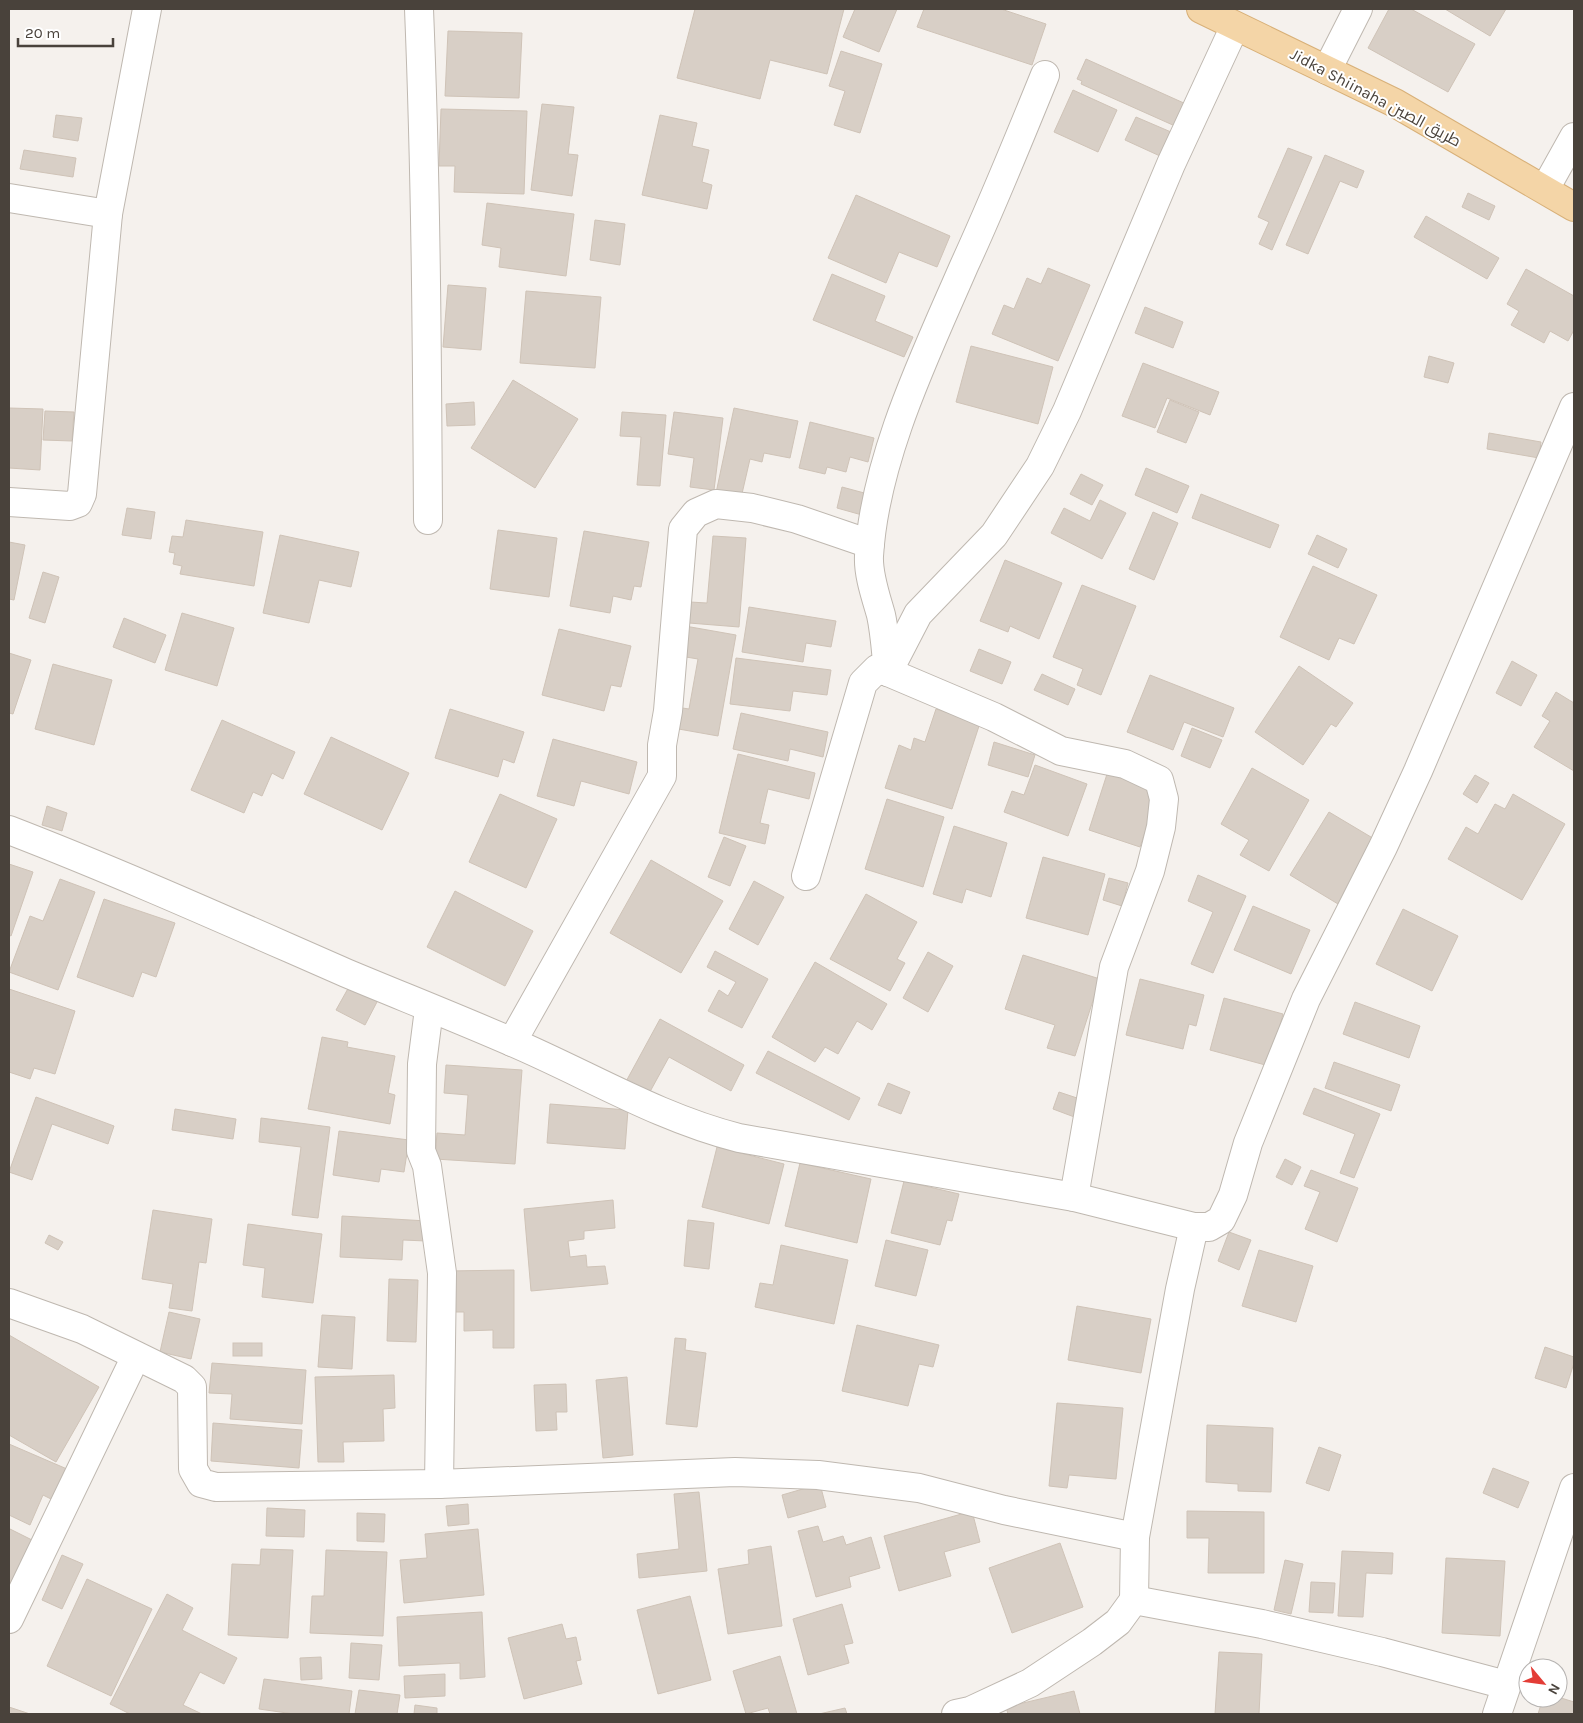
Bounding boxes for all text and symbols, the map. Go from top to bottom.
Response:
scale bar [18,15,112,47]
text: 20 m [25,24,60,42]
street label: Jidka Shiinaha طريق الصين [1287,44,1464,151]
north arrow [1518,1658,1568,1708]
text: N [1544,1681,1564,1698]

